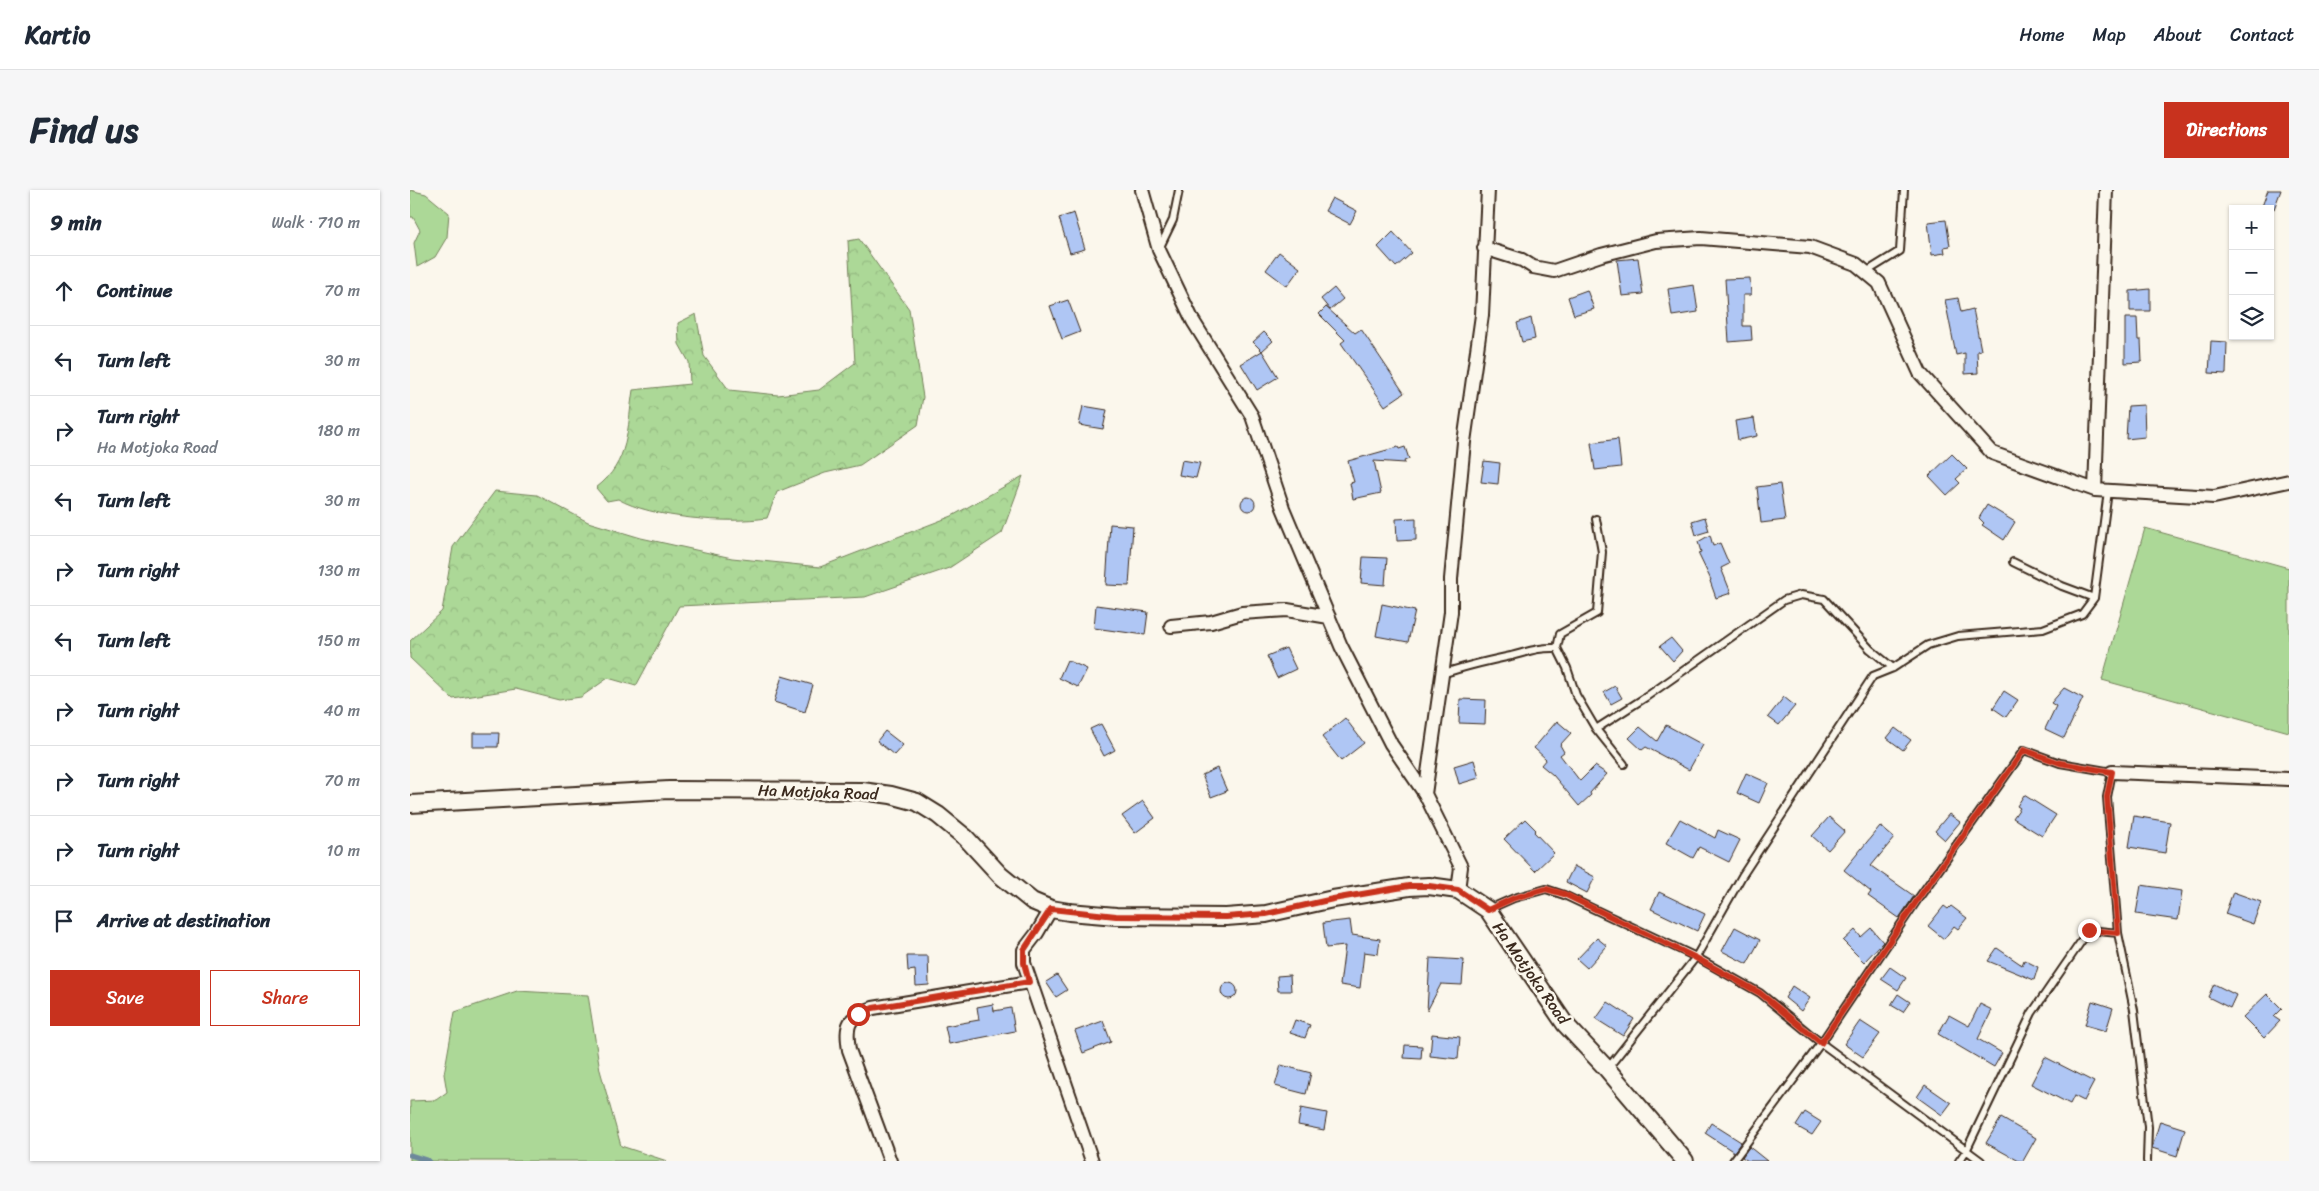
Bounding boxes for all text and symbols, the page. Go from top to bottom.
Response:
text: Kartio [25,14,90,56]
text: Home [2020,19,2065,51]
text: Map [2093,19,2126,51]
text: About [2154,19,2202,51]
text: Contact [2230,19,2294,51]
text: Find us [30,99,138,161]
button: Directions [2164,102,2289,158]
text: 9 min [50,204,102,242]
map controls [2229,205,2274,340]
button: + [2229,205,2274,250]
text: Walk · 710 m [271,208,360,237]
button: − [2229,250,2274,295]
text: Continue [97,274,173,307]
text: 70 m [324,276,360,305]
icon: ahead [50,277,78,305]
button: layers [2229,295,2274,340]
text: Turn left [97,344,170,377]
text: 30 m [325,346,360,375]
icon: left [50,347,78,375]
text: Turn right [97,400,179,433]
text: 180 m [317,416,360,445]
icon: right [50,417,78,445]
text: Ha Motjoka Road [97,433,217,462]
text: Turn left [97,484,170,517]
text: 30 m [325,486,360,515]
icon: left [50,487,78,515]
text: Turn right [97,554,179,587]
text: 130 m [318,556,360,585]
icon: right [50,557,78,585]
text: Turn left [97,624,170,657]
text: 150 m [317,626,360,655]
icon: left [50,627,78,655]
text: Turn right [97,694,179,727]
text: 40 m [323,696,360,725]
icon: right [50,697,78,725]
text: Turn right [97,764,179,797]
text: 70 m [324,766,360,795]
icon: right [50,767,78,795]
street label: Ha Motjoka Road [757,775,880,809]
text: Turn right [97,834,179,867]
text: 10 m [327,836,360,865]
icon: right [50,837,78,865]
text: Arrive at destination [97,904,270,937]
icon: arrive [50,907,78,935]
street label: Ha Motjoka Road [1485,915,1578,1032]
route end [2078,919,2101,942]
button: Save [50,970,200,1026]
button: Share [210,970,360,1026]
route start [847,1003,870,1026]

